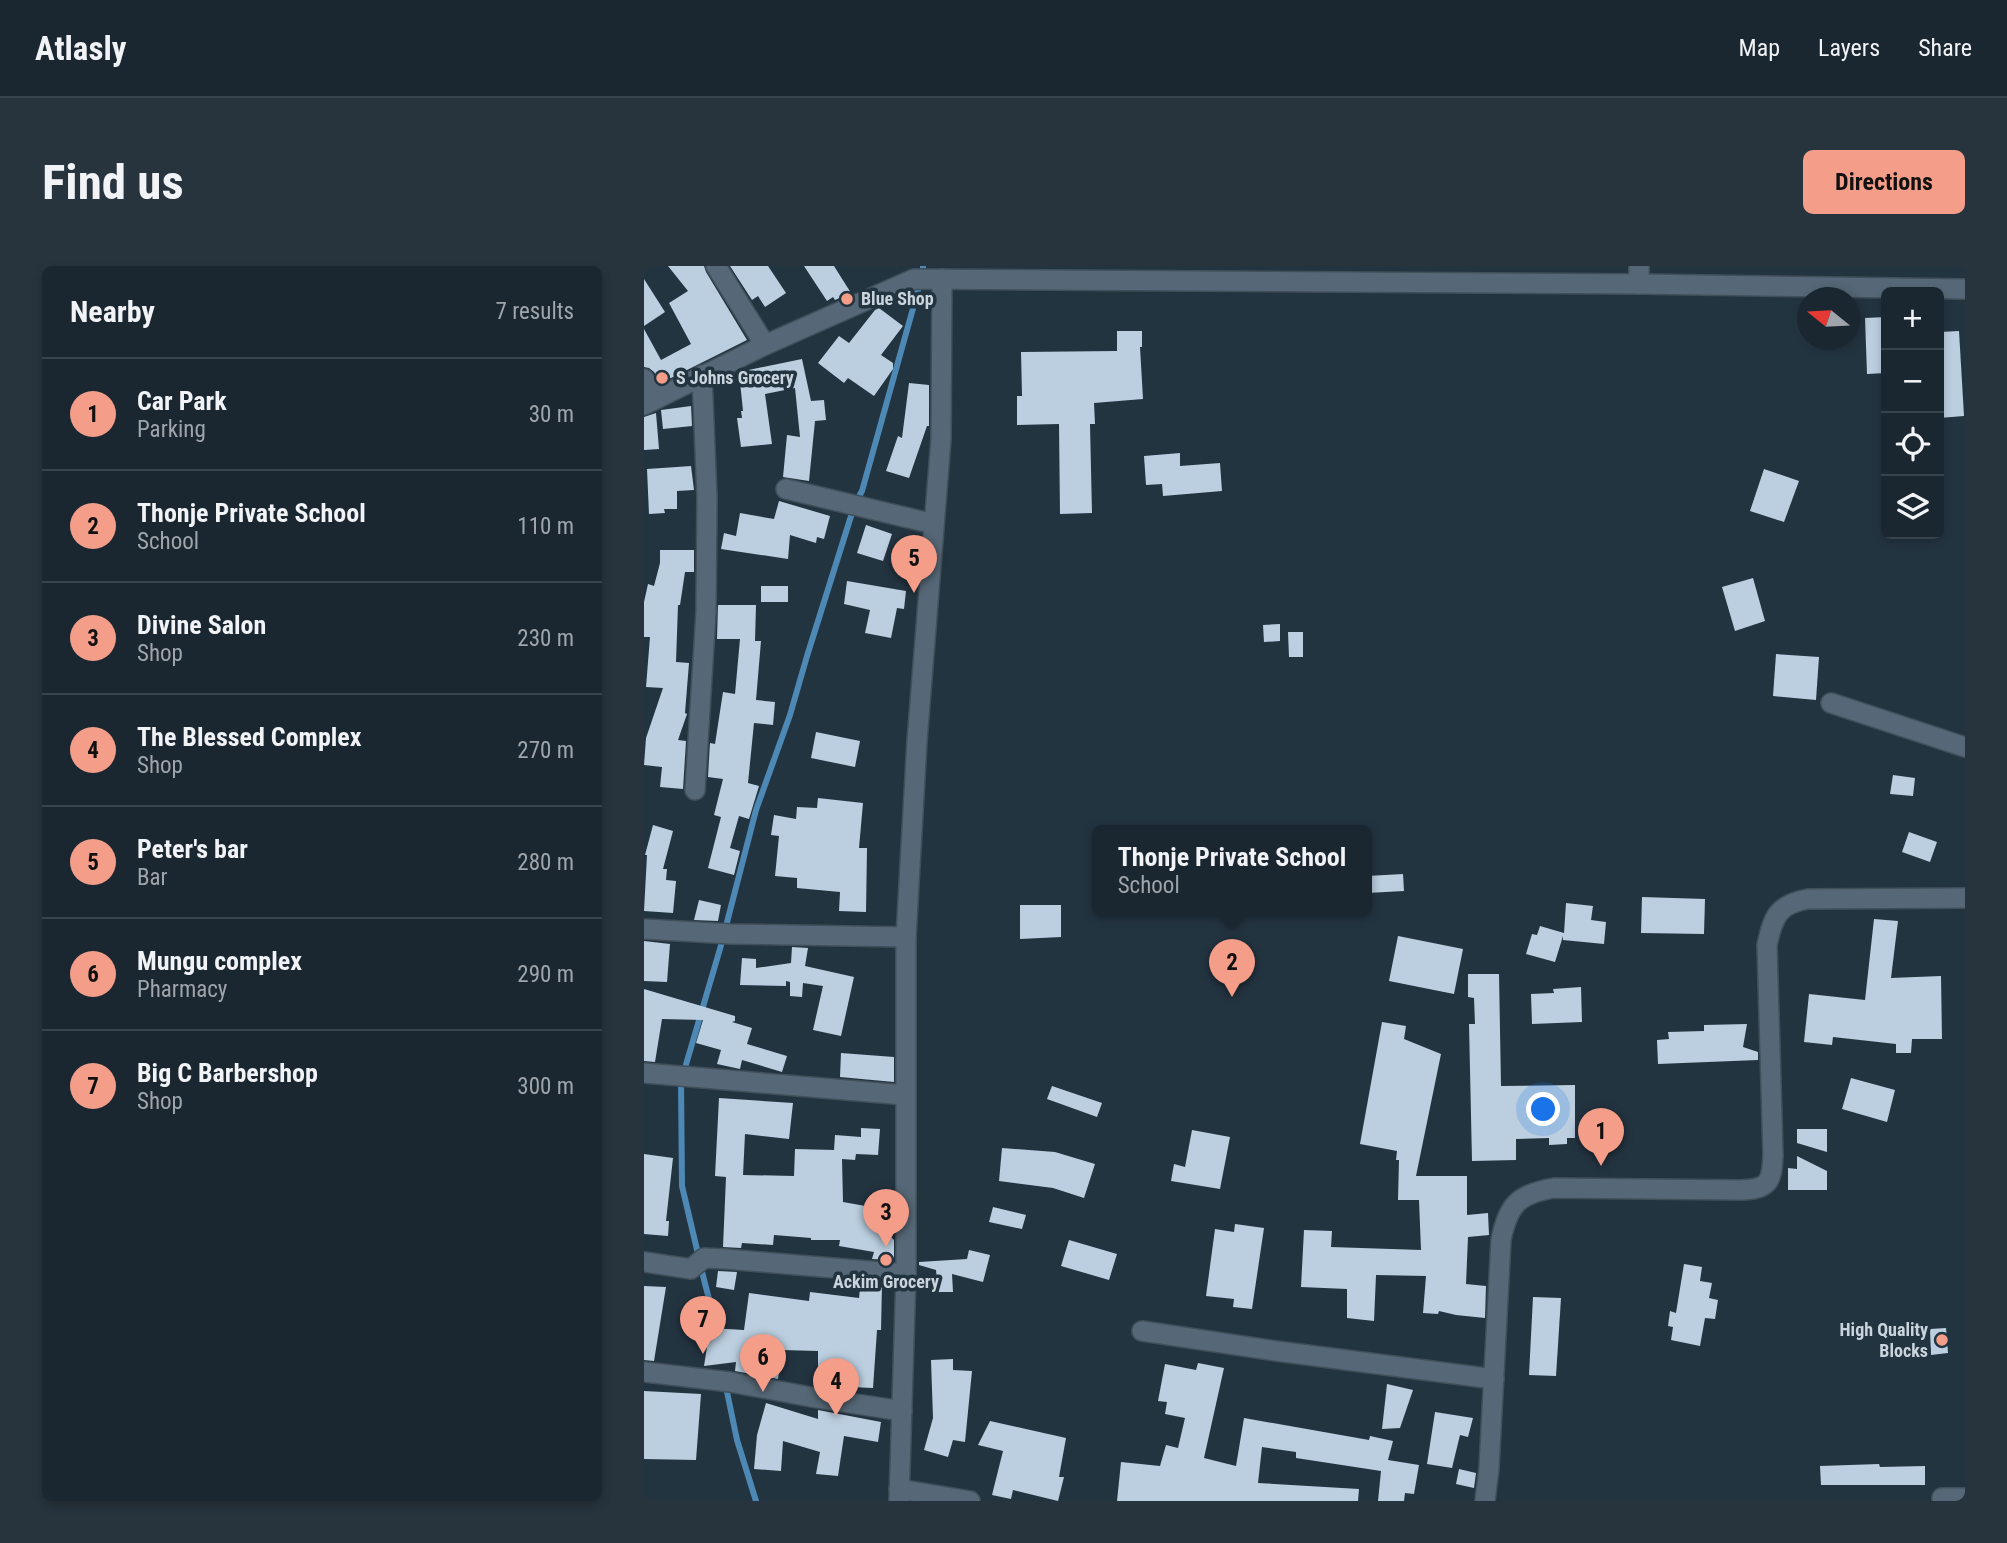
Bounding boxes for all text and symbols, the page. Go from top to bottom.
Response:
text: Atlasly [35,29,126,68]
text: Map [1739,34,1780,62]
text: Layers [1818,34,1880,62]
text: Share [1918,34,1972,62]
button: Directions [1803,150,1965,214]
text: Find us [42,154,184,211]
north arrow [1797,287,1860,350]
map controls [1881,287,1944,539]
button: + [1881,287,1944,350]
place label: Blue Shop [861,288,934,309]
marker: Blue Shop [839,291,855,307]
text: Nearby [70,294,155,329]
text: 7 results [496,298,574,325]
button: − [1881,350,1944,413]
place label: S Johns Grocery [676,367,794,388]
marker: S Johns Grocery [654,370,670,386]
text: Car Park [137,386,227,416]
text: 1 [87,401,99,428]
text: 30 m [529,401,574,428]
button: locate [1881,413,1944,476]
text: Parking [137,416,206,443]
button: layers [1881,476,1944,539]
text: Thonje Private School [137,498,366,528]
text: 2 [87,513,99,540]
text: 110 m [517,513,574,540]
text: School [137,528,199,555]
pin: 5 [891,535,937,593]
text: Divine Salon [137,610,266,640]
text: 3 [87,625,99,652]
text: 230 m [517,625,574,652]
text: Shop [137,640,183,667]
text: The Blessed Complex [137,722,362,752]
text: 4 [87,737,99,764]
text: 270 m [517,737,574,764]
text: Shop [137,752,183,779]
popup [1092,825,1372,916]
text: Peter's bar [137,834,248,864]
text: Thonje Private School [1118,842,1346,872]
text: 5 [87,849,99,876]
text: 280 m [517,849,574,876]
text: Bar [137,864,168,891]
text: School [1118,872,1180,899]
pin: 2 [1209,939,1255,997]
text: Mungu complex [137,946,302,976]
text: 6 [87,961,99,988]
text: 290 m [517,961,574,988]
text: Pharmacy [137,976,227,1003]
text: Big C Barbershop [137,1058,318,1088]
text: 7 [87,1073,99,1100]
text: 300 m [517,1073,574,1100]
text: Shop [137,1088,183,1115]
your location [1526,1092,1560,1126]
pin: 1 [1578,1108,1624,1166]
pin: 3 [863,1189,909,1247]
marker: Ackim Grocery [878,1252,894,1268]
place label: Ackim Grocery [833,1271,939,1292]
pin: 7 [680,1296,726,1354]
place label: High Quality Blocks [1840,1319,1928,1361]
marker: High Quality Blocks [1934,1332,1950,1348]
pin: 6 [740,1334,786,1392]
pin: 4 [813,1358,859,1416]

